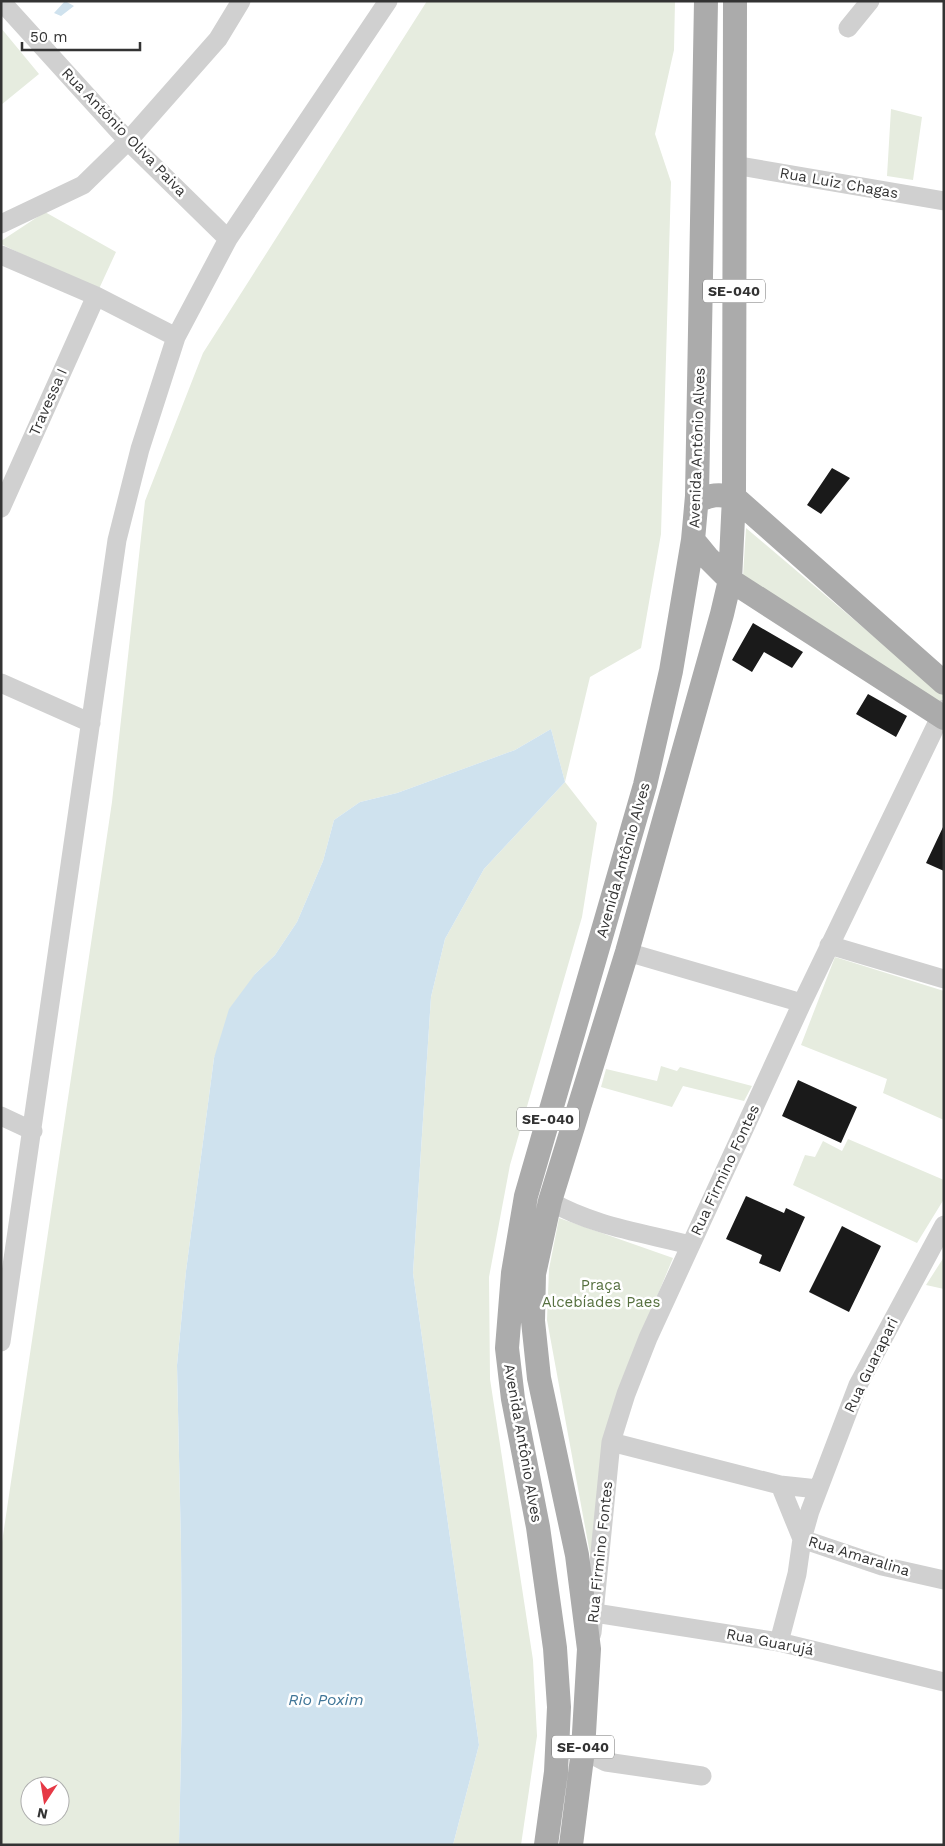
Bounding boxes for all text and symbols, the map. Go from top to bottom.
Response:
scale bar [22,20,140,52]
text: 50 m [30,28,67,46]
street label: Rua Antônio Oliva Paiva [58,64,191,200]
street label: Rua Luiz Chagas [778,164,900,202]
road number: SE-040 [703,280,765,302]
street label: Travessa I [25,365,71,439]
street label: Avenida Antônio Alves [685,367,709,529]
street label: Avenida Antônio Alves [592,780,654,940]
street label: Rua Firmino Fontes [687,1101,763,1238]
road number: SE-040 [517,1108,579,1130]
park label: Praça Alcebíades Paes [542,1276,660,1311]
street label: Rua Guarapari [840,1315,902,1415]
street label: Avenida Antônio Alves [500,1362,546,1524]
street label: Rua Firmino Fontes [584,1480,616,1624]
street label: Rua Amaralina [806,1532,912,1580]
street label: Rua Guarujá [725,1625,816,1659]
water label: Rio Poxim [288,1690,364,1709]
road number: SE-040 [552,1735,614,1758]
north arrow [20,1776,70,1826]
text: N [36,1805,49,1823]

